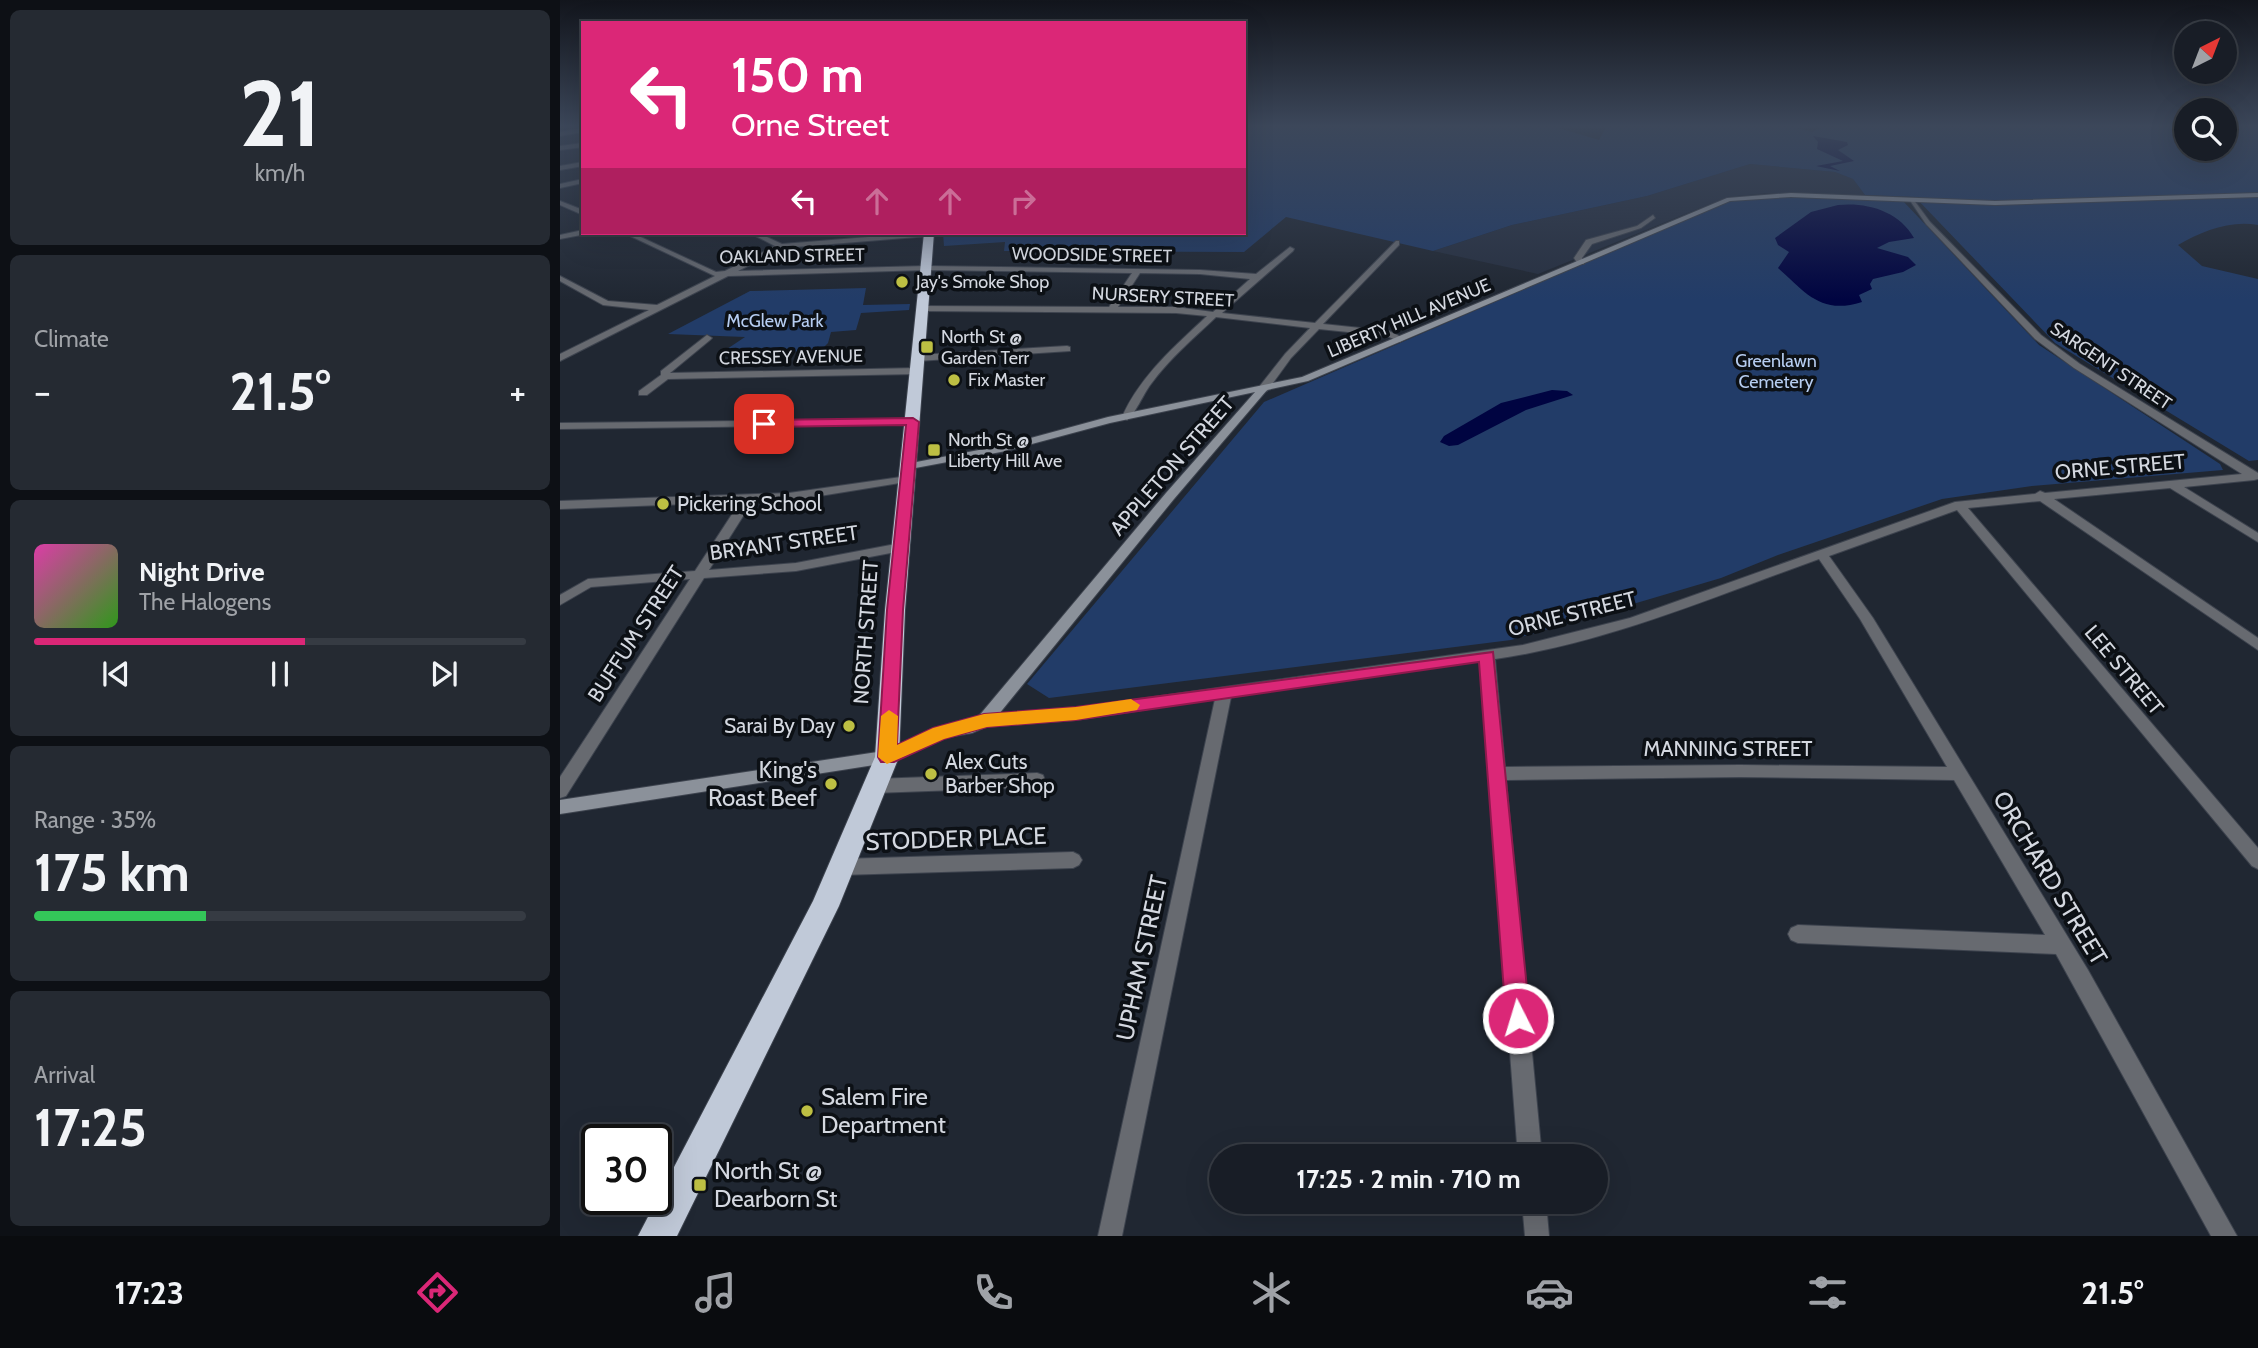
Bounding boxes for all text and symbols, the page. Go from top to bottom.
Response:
north arrow [2174,21,2236,84]
map controls [2174,21,2237,161]
text: 150 m [731,45,864,104]
icon: left [616,49,707,140]
text: 21 [239,58,321,169]
button: search [2174,98,2237,161]
text: Orne Street [731,105,889,144]
text: km/h [255,159,305,187]
icon: left [785,182,823,220]
icon: ahead [858,182,896,220]
icon: ahead [931,182,969,220]
icon: right [1004,182,1042,220]
street label: WOODSIDE STREET [1012,243,1173,267]
street label: OAKLAND STREET [719,244,865,268]
place label: Jay's Smoke Shop [915,271,1049,293]
marker: Jay's Smoke Shop [894,274,910,290]
street label: LIBERTY HILL AVENUE [1324,274,1494,362]
street label: NURSERY STREET [1091,282,1235,312]
park label: McGlew Park [726,310,825,332]
street label: SARGENT STREET [2046,317,2176,415]
text: Climate [34,325,109,353]
place label: North St @ Garden Terr [941,326,1030,369]
marker: North St @ Garden Terr [919,339,935,355]
street label: CRESSEY AVENUE [719,345,863,369]
park label: Greenlawn Cemetery [1735,350,1817,393]
text: 21.5° [229,360,331,423]
text: − [34,368,51,415]
text: + [509,368,526,415]
place label: Fix Master [968,369,1045,391]
marker: Fix Master [946,372,962,388]
street label: APPLETON STREET [1104,391,1239,540]
pin [734,394,794,454]
icon: arrive [745,405,783,443]
place label: North St @ Liberty Hill Ave [948,429,1062,472]
marker: North St @ Liberty Hill Ave [926,442,942,458]
street label: ORNE STREET [2054,448,2186,485]
place label: Pickering School [677,491,822,516]
marker: Pickering School [655,496,671,512]
street label: BRYANT STREET [708,520,860,565]
text: Night Drive [139,556,265,588]
street label: NORTH STREET [848,559,883,705]
street label: BUFFUM STREET [582,561,689,706]
street label: ORNE STREET [1506,586,1638,641]
text: The Halogens [139,588,271,616]
street label: LEE STREET [2080,620,2169,720]
icon: previous [97,655,135,693]
icon: pause [261,655,299,693]
icon: next [425,655,463,693]
place label: Sarai By Day [724,713,835,738]
marker: Sarai By Day [841,718,857,734]
street label: MANNING STREET [1643,736,1813,761]
place label: Alex Cuts Barber Shop [945,749,1055,798]
place label: King's Roast Beef [708,755,817,812]
marker: Alex Cuts Barber Shop [923,766,939,782]
marker: King's Roast Beef [823,776,839,792]
street label: ORCHARD STREET [1987,786,2114,970]
text: Range · 35% [34,806,156,834]
street label: STODDER PLACE [865,821,1047,856]
text: 175 km [34,841,190,904]
street label: UPHAM STREET [1110,872,1173,1043]
position arrow [1481,981,1555,1055]
text: Arrival [34,1061,95,1089]
place label: Salem Fire Department [821,1082,946,1139]
text: 17:25 [34,1096,147,1159]
marker: Salem Fire Department [799,1103,815,1119]
speed limit sign: 30 [581,1124,672,1215]
place label: North St @ Dearborn St [714,1156,837,1213]
text: 17:25 · 2 min · 710 m [1296,1163,1521,1195]
marker: North St @ Dearborn St [692,1177,708,1193]
icon: directions [413,1268,462,1317]
icon: music [691,1268,740,1317]
icon: phone [969,1268,1018,1317]
icon: climate [1247,1268,1296,1317]
icon: car [1525,1268,1574,1317]
icon: filters [1803,1268,1852,1317]
text: 17:23 [115,1273,184,1312]
text: 21.5° [2081,1273,2143,1312]

